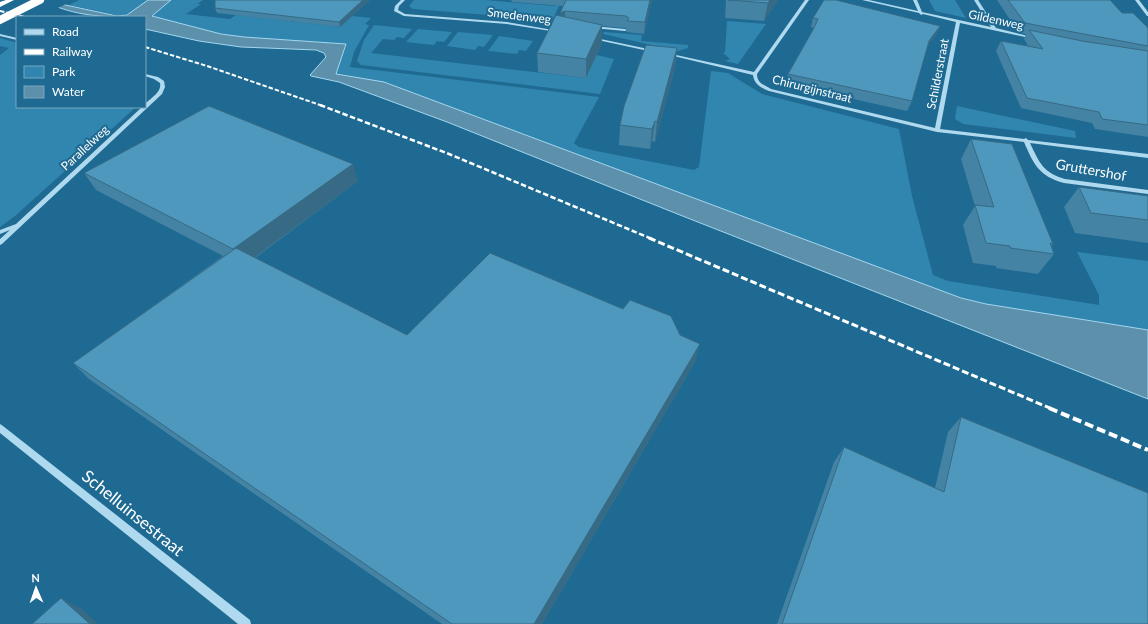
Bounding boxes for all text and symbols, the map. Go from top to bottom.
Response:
street label: Smedenweg [486,4,552,27]
street label: Gildenweg [967,6,1025,33]
legend [16,16,146,108]
text: Road [52,24,79,39]
street label: Schilderstraat [923,36,952,111]
text: Railway [52,44,93,59]
text: Park [52,64,76,79]
street label: Chirurgijnstraat [771,71,854,106]
text: Water [52,84,85,99]
street label: Parallelweg [58,122,112,174]
street label: Gruttershof [1054,155,1128,184]
street label: Schelluinsestraat [78,465,189,560]
north arrow [16,568,56,608]
text: N [31,571,40,584]

